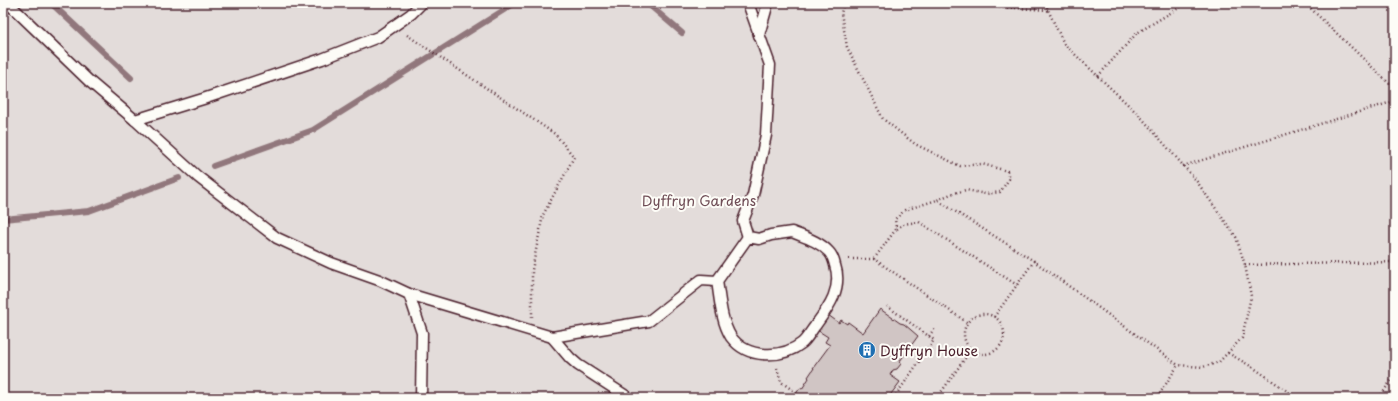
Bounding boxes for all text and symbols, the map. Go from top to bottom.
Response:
park label: Dyffryn Gardens [642,190,756,211]
building icon: Dyffryn House [857,340,877,360]
place label: Dyffryn House [880,340,978,361]

